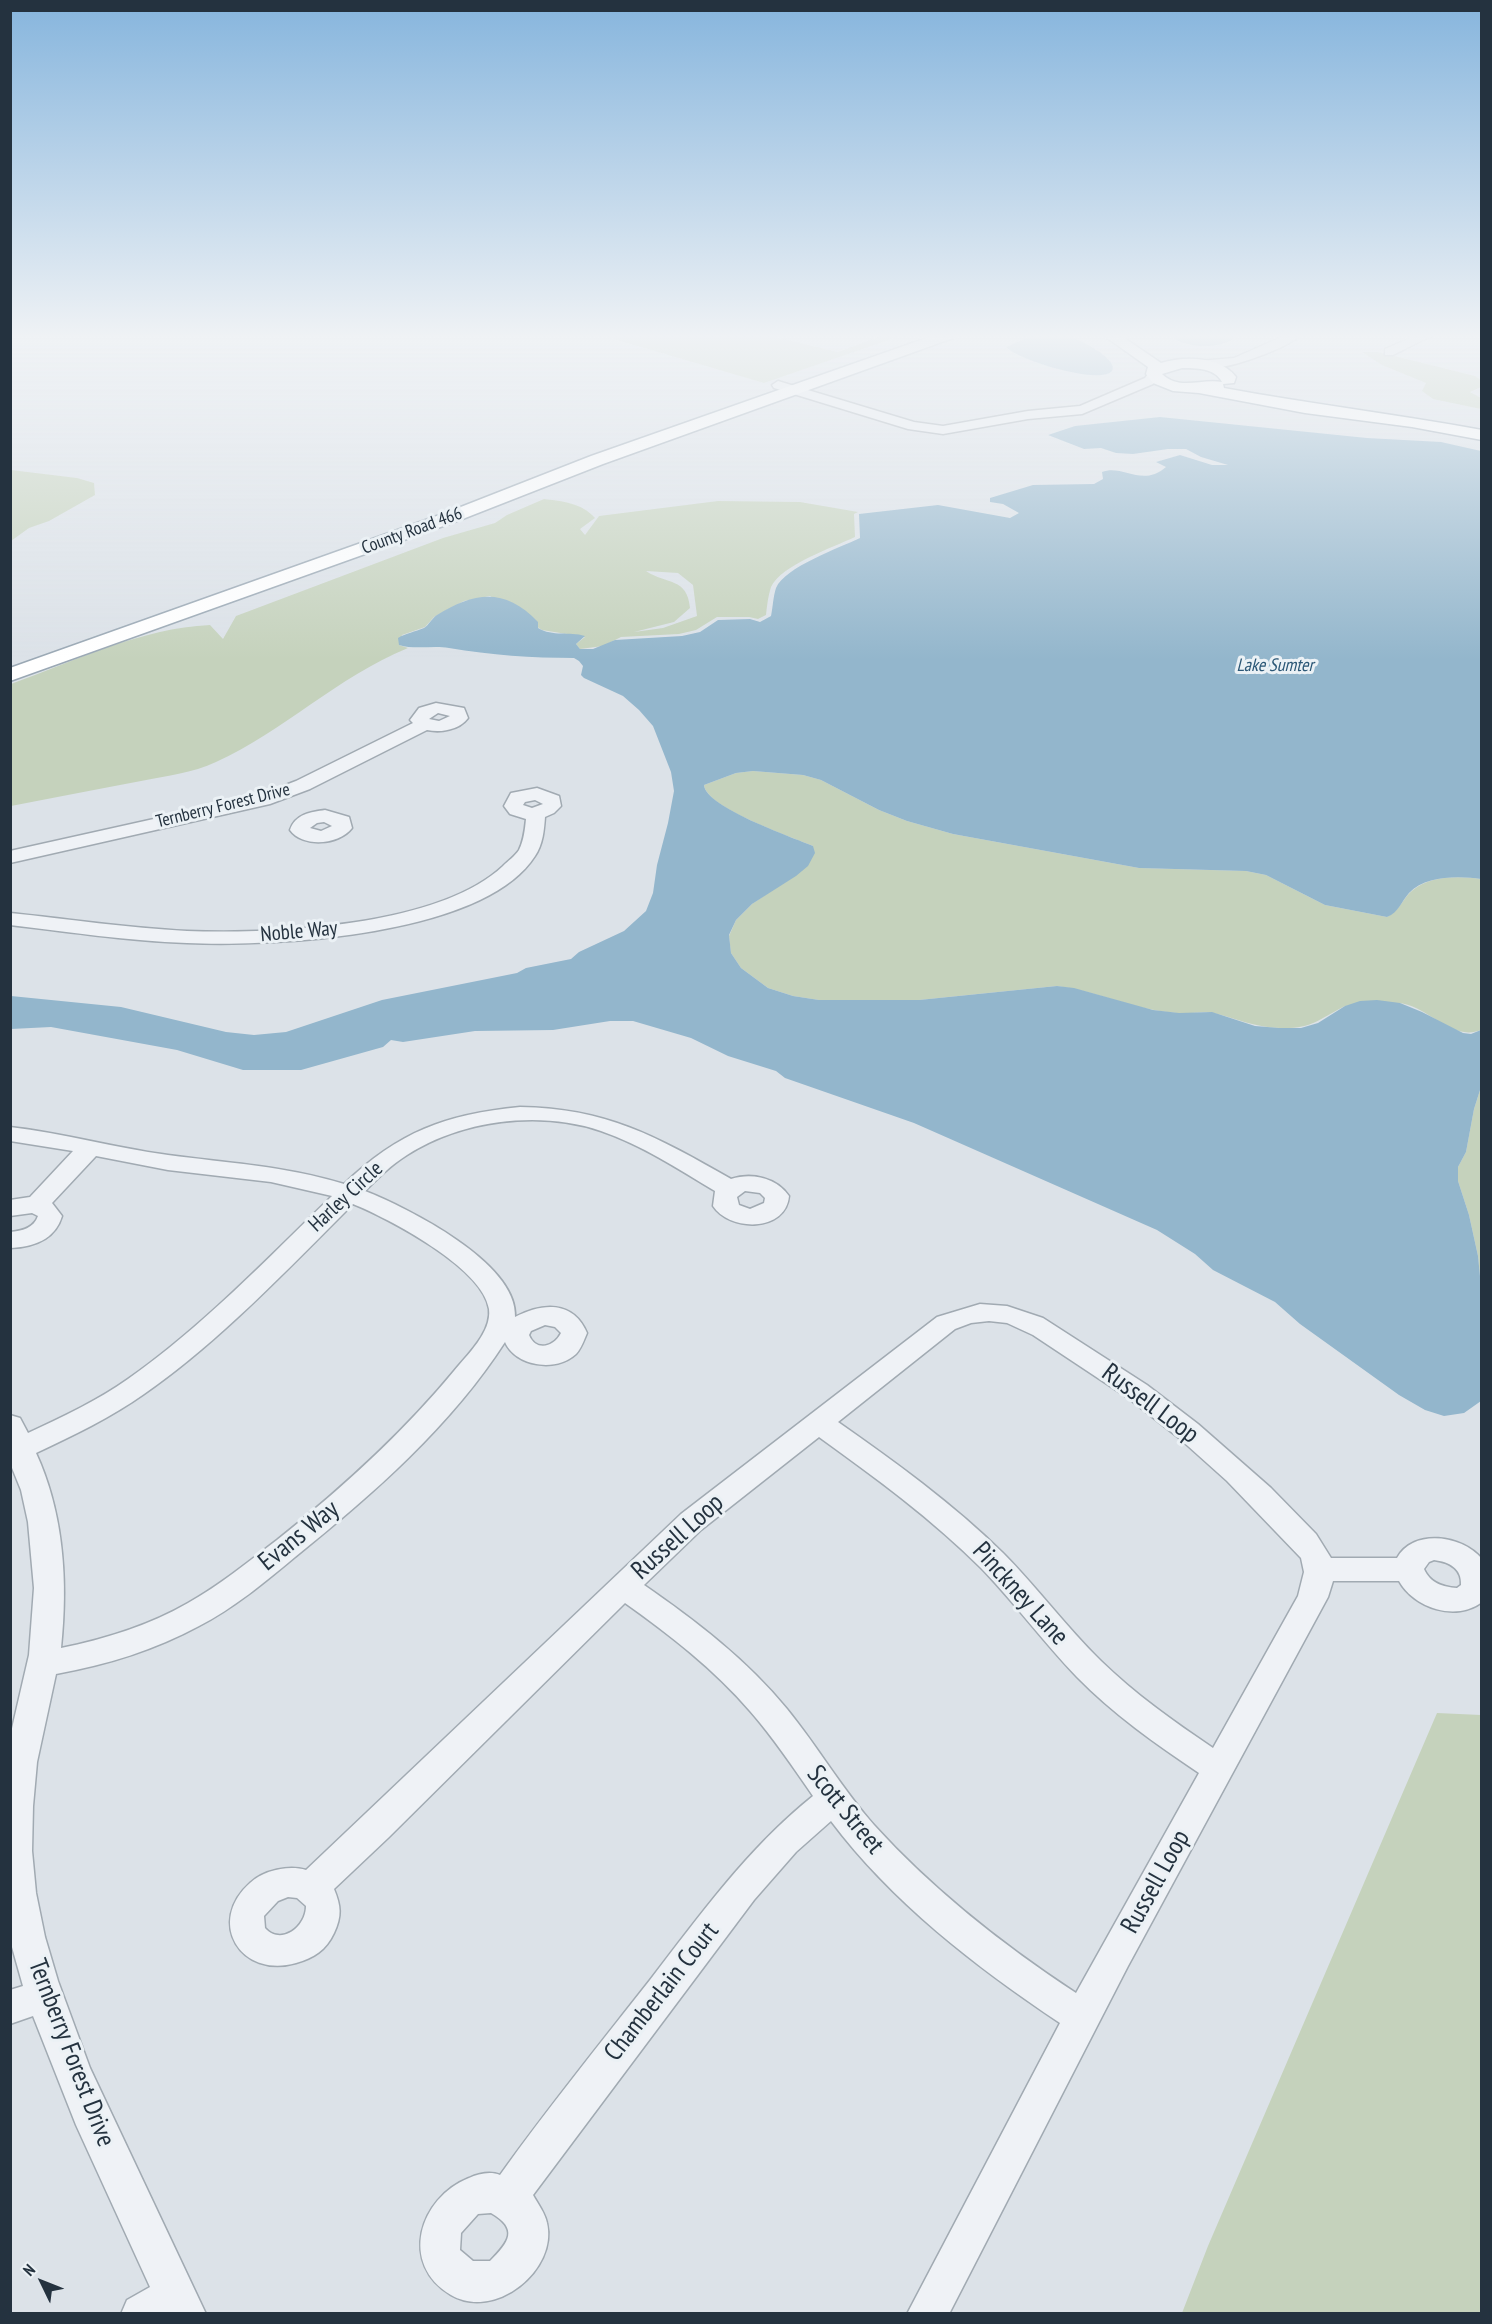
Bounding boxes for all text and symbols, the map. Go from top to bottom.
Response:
street label: County Road 466 [359,503,465,559]
water label: Lake Sumter [1237,655,1313,677]
street label: Ternberry Forest Drive [154,779,292,833]
street label: Noble Way [259,916,339,948]
street label: Harley Circle [304,1156,388,1238]
street label: Russell Loop [1095,1358,1205,1450]
street label: Russell Loop [626,1488,730,1586]
street label: Evans Way [253,1494,345,1578]
street label: Pinckney Lane [966,1536,1074,1652]
street label: Scott Street [800,1759,890,1861]
street label: Russell Loop [1115,1825,1197,1939]
street label: Chamberlain Court [598,1916,726,2068]
street label: Ternberry Forest Drive [21,1955,121,2151]
north arrow [12,2252,72,2312]
text: N [19,2260,39,2280]

